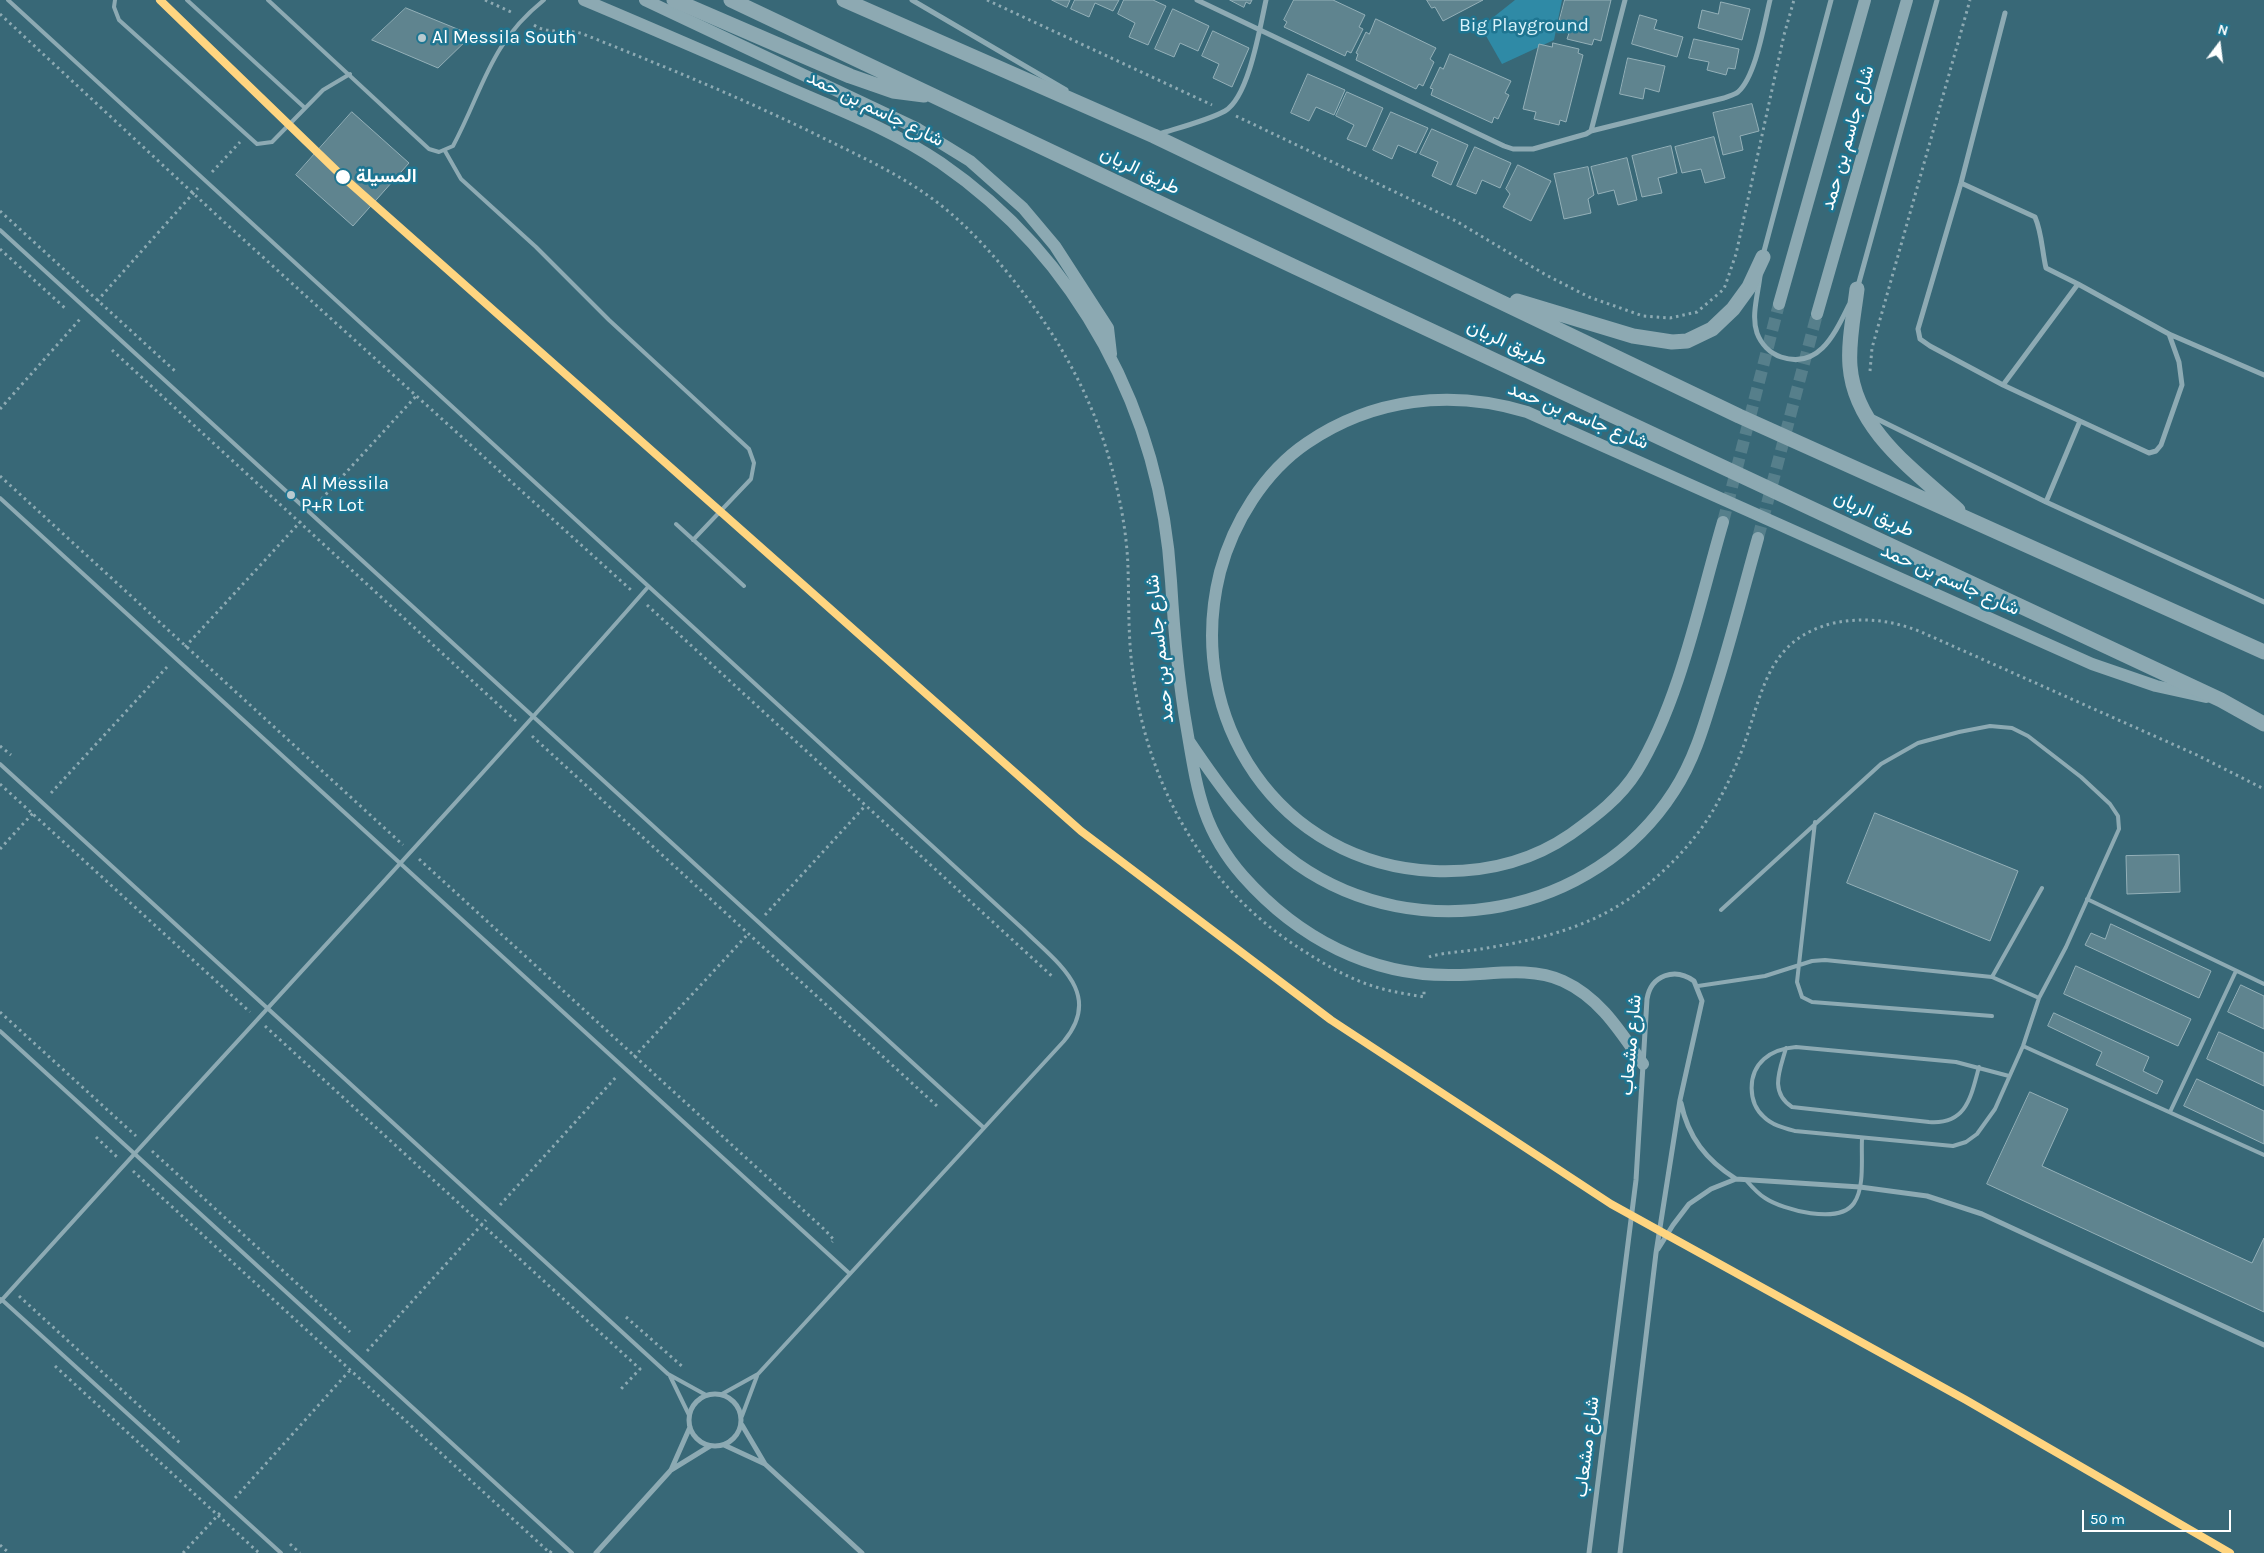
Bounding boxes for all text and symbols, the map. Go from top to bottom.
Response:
park label: Big Playground [1459,15,1589,37]
north arrow [2194,20,2244,70]
text: N [2216,21,2230,40]
place label: Al Messila South [432,27,577,49]
marker: Al Messila South [416,32,428,44]
street label: شارع جاسم بن حمد [1816,63,1880,213]
street label: شارع جاسم بن حمد [803,66,947,152]
street label: طريق الريان [1096,142,1184,200]
place label: المسيلة [356,166,417,188]
marker: المسيلة [334,168,352,186]
street label: طريق الريان [1463,315,1551,371]
street label: شارع جاسم بن حمد [1504,377,1652,455]
place label: Al Messila P+R Lot [301,473,389,517]
street label: طريق الريان [1830,486,1918,542]
marker: Al Messila P+R Lot [285,489,297,501]
street label: شارع جاسم بن حمد [1877,539,2023,621]
street label: شارع جاسم بن حمد [1141,573,1179,725]
street label: شارع مشعاب [1615,994,1647,1096]
street label: شارع مشعاب [1570,1395,1604,1499]
scale bar [2084,1500,2233,1532]
text: 50 m [2090,1510,2125,1528]

